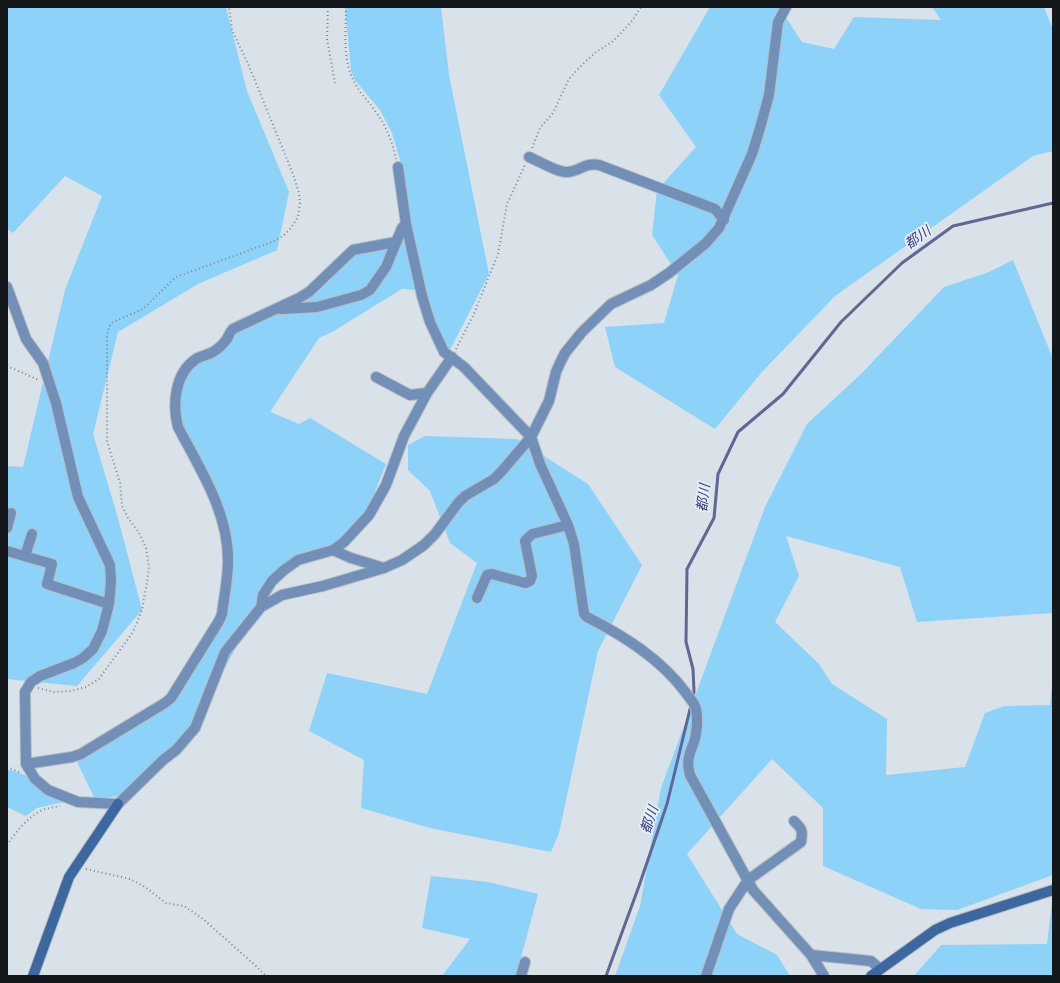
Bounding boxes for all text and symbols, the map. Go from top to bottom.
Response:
water label: 都川 [902,223,934,253]
water label: 都川 [694,483,714,513]
water label: 都川 [637,804,663,836]

